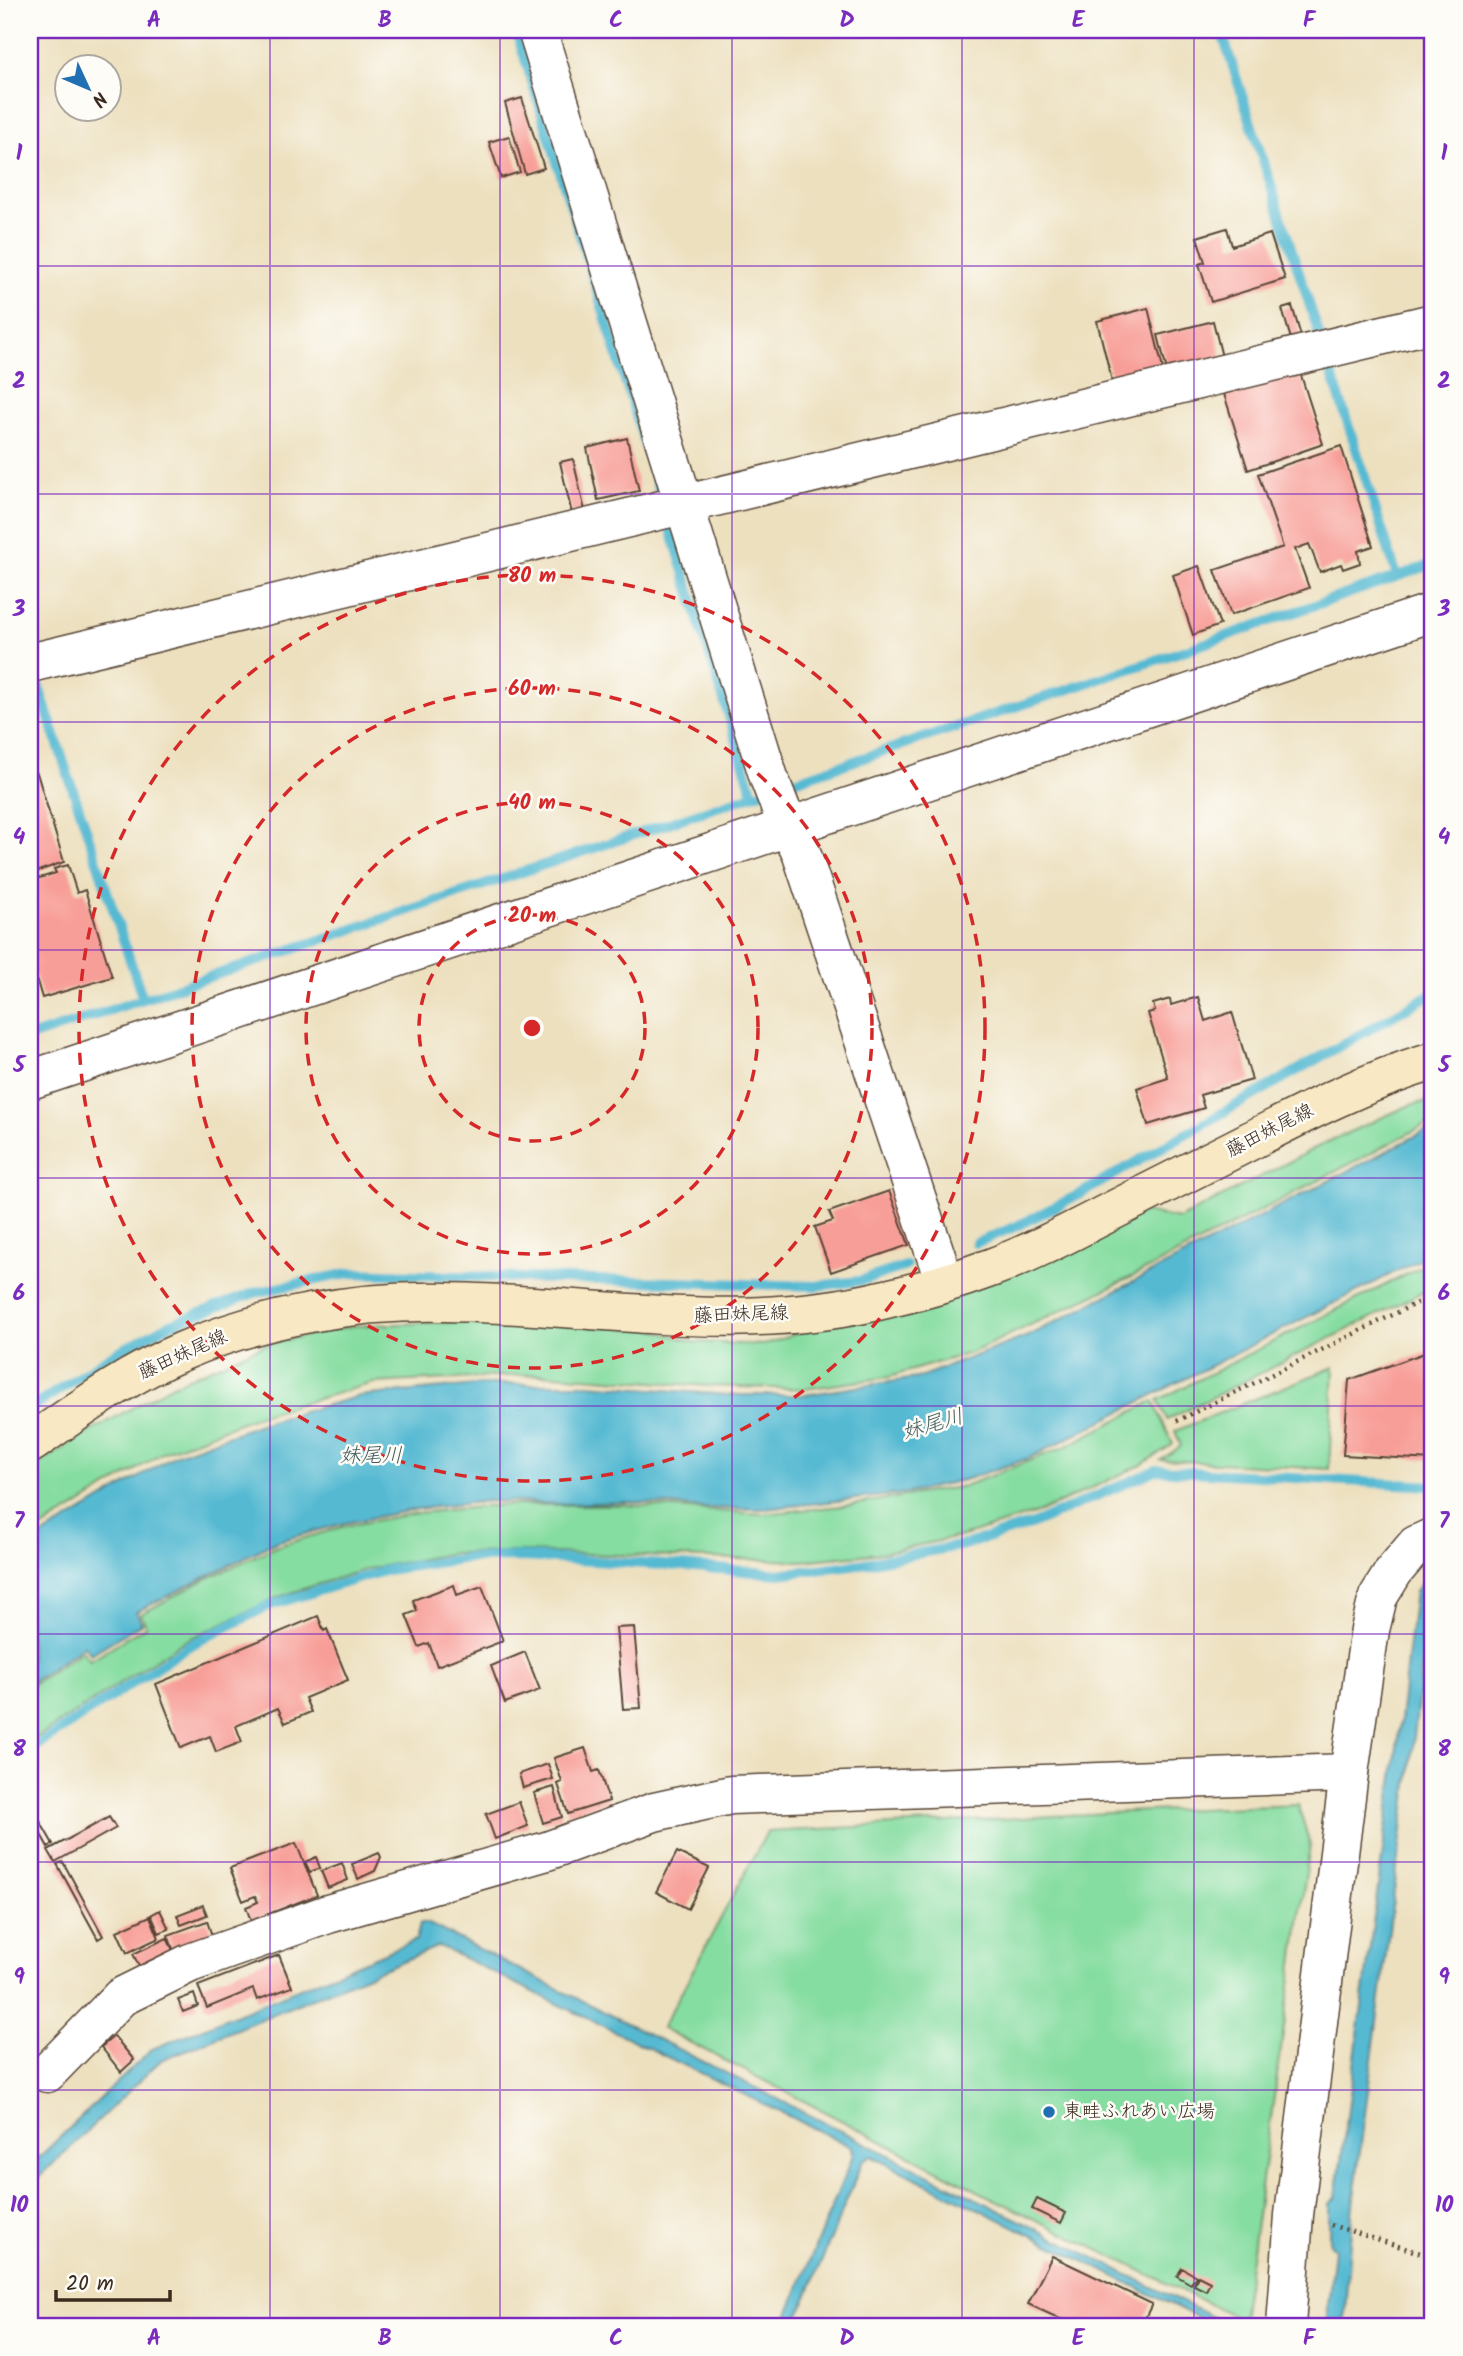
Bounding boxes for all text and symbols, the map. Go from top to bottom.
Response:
text: A [147,3,161,39]
text: B [378,3,392,39]
text: C [609,3,623,39]
text: D [839,3,855,39]
text: E [1072,3,1086,39]
text: F [1303,3,1317,39]
north arrow [52,52,122,122]
text: N [84,84,114,113]
text: 1 [16,136,23,172]
text: 1 [1441,136,1448,172]
text: 2 [12,364,26,400]
text: 2 [1437,364,1451,400]
text: 80 m [508,560,556,593]
text: 3 [12,592,26,628]
text: 3 [1437,592,1451,628]
text: 60 m [508,673,556,706]
text: 40 m [508,787,556,820]
text: 4 [13,820,26,856]
text: 4 [1438,820,1451,856]
text: 20 m [508,900,556,933]
centre of rings [520,1016,544,1040]
text: 5 [12,1048,27,1084]
text: 5 [1437,1048,1452,1084]
street label: 藤田妹尾線 [1221,1096,1319,1166]
text: 6 [13,1276,25,1312]
text: 6 [1438,1276,1450,1312]
street label: 藤田妹尾線 [693,1298,789,1332]
street label: 藤田妹尾線 [133,1322,233,1388]
water label: 妹尾川 [898,1400,968,1450]
water label: 妹尾川 [340,1440,403,1473]
text: 7 [14,1504,26,1540]
text: 7 [1439,1504,1451,1540]
text: 8 [12,1732,26,1768]
text: 8 [1437,1732,1451,1768]
text: 9 [13,1960,25,1996]
text: 9 [1438,1960,1450,1996]
place label: 東畦ふれあい広場 [1063,2097,1215,2127]
marker: 東畦ふれあい広場 [1041,2104,1057,2120]
text: 10 [10,2188,29,2224]
text: 10 [1435,2188,1454,2224]
scale bar [56,2258,170,2302]
text: 20 m [66,2268,114,2301]
text: A [147,2321,161,2356]
text: B [378,2321,392,2356]
text: C [609,2321,623,2356]
text: D [839,2321,855,2356]
text: E [1072,2321,1086,2356]
text: F [1303,2321,1317,2356]

